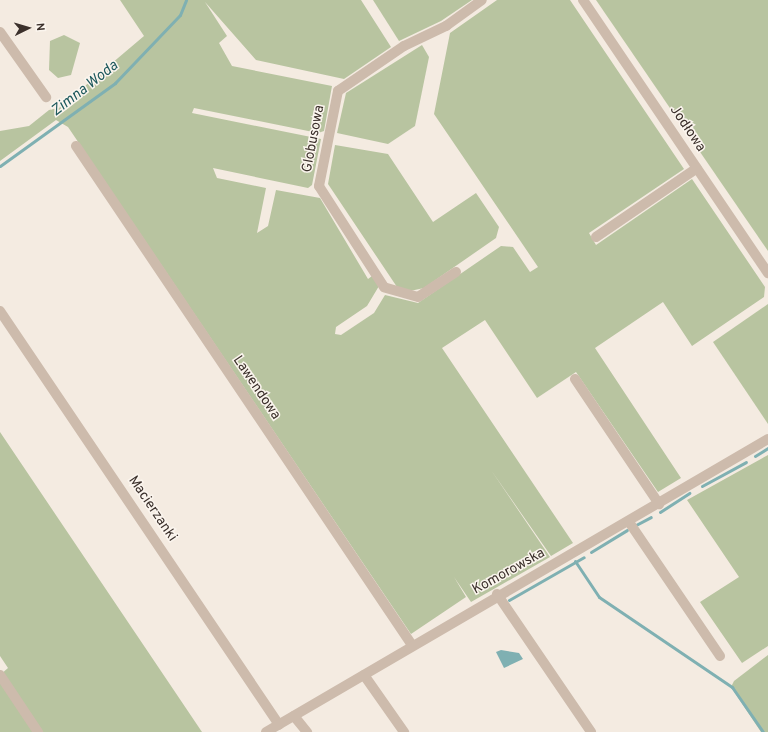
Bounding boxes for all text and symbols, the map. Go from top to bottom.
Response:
north arrow [8,8,48,48]
text: N [33,22,47,32]
water label: Zimna Woda [48,57,122,121]
street label: Jodłowa [665,103,709,155]
street label: Globusowa [299,104,329,174]
street label: Lawendowa [228,353,284,423]
street label: Macierzanki [124,473,180,545]
street label: Komorowska [470,545,548,599]

